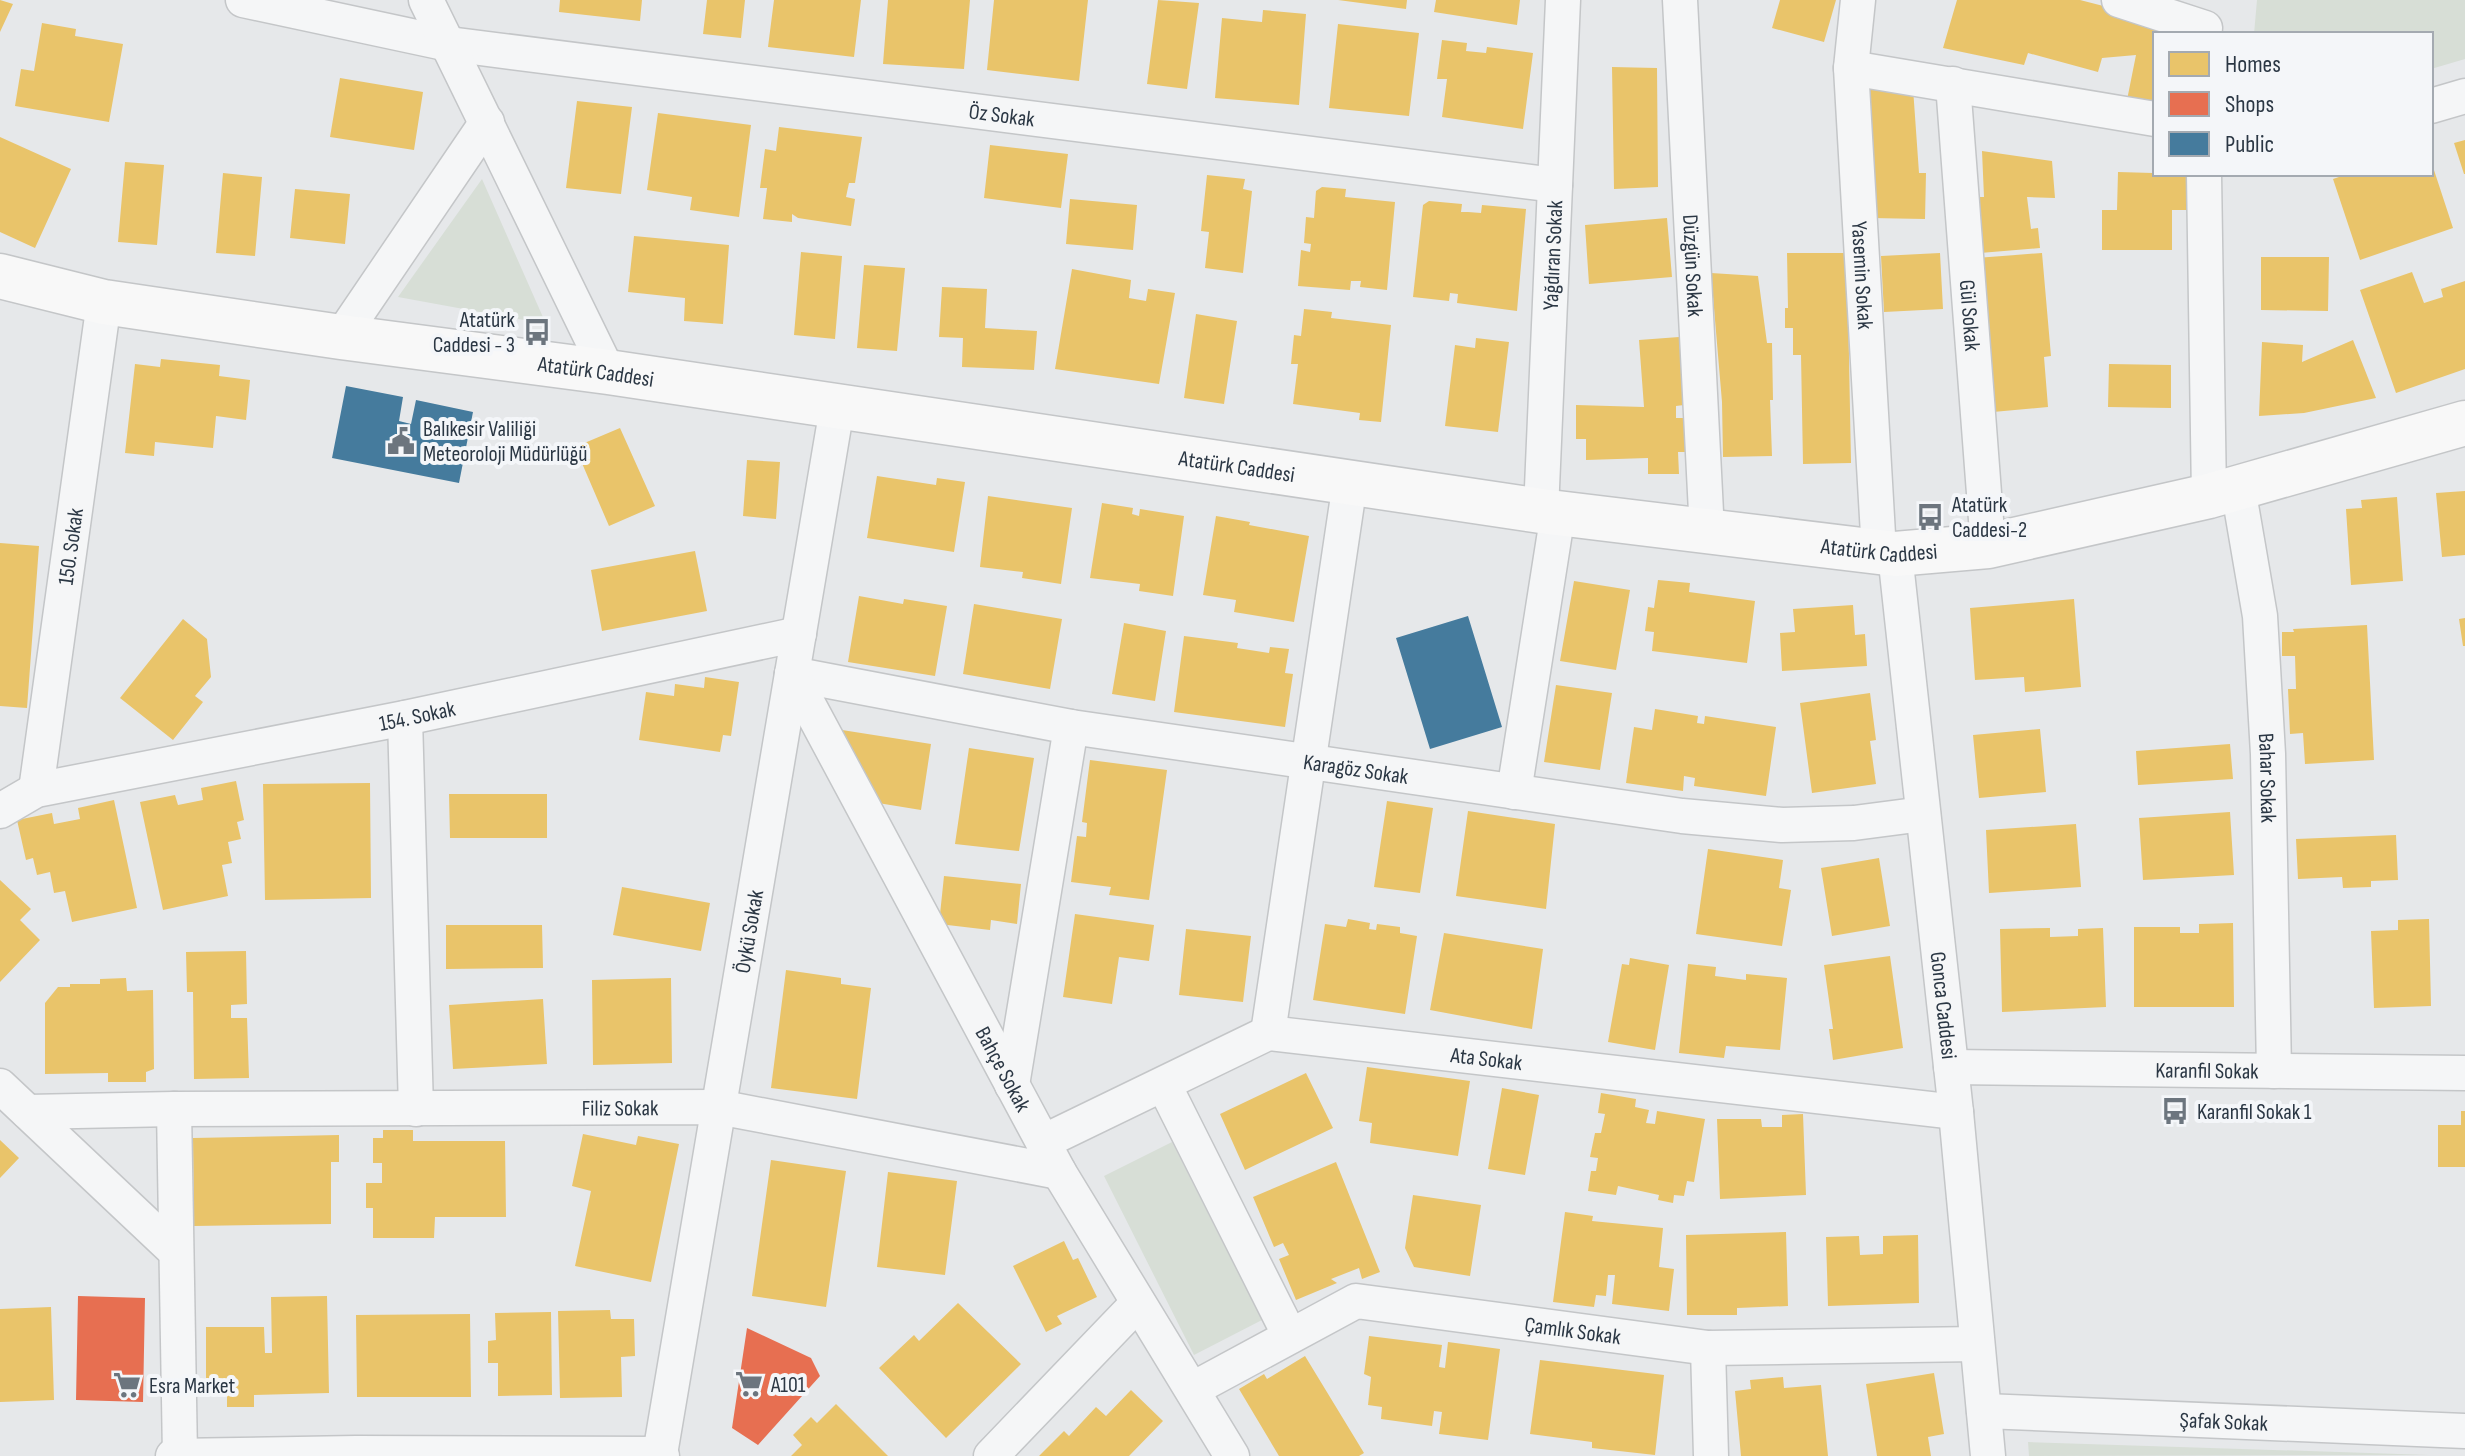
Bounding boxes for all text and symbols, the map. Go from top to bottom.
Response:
legend [2153,32,2433,176]
text: Homes [2225,50,2281,79]
text: Shops [2225,90,2274,119]
street label: Öz Sokak [967,98,1037,134]
text: Public [2225,130,2274,159]
street label: Yağdıran Sokak [1538,199,1569,311]
street label: Düzgün Sokak [1676,214,1708,318]
street label: Yasemin Sokak [1845,220,1878,331]
street label: Gül Sokak [1953,279,1985,353]
place label: Atatürk Caddesi - 3 [433,307,516,359]
bus stop icon: Atatürk Caddesi - 3 [522,317,552,347]
street label: Atatürk Caddesi [535,351,656,394]
place label: Balıkesir Valiliği Meteoroloji Müdürlüğü [423,416,587,468]
public building icon: Balıkesir Valiliği Meteoroloji Müdürlüğü [386,426,416,456]
street label: Atatürk Caddesi [1176,445,1297,489]
place label: Atatürk Caddesi-2 [1951,492,2027,544]
bus stop icon: Atatürk Caddesi-2 [1915,502,1945,532]
street label: 150. Sokak [53,506,90,587]
street label: Atatürk Caddesi [1818,533,1939,569]
street label: 154. Sokak [377,696,459,738]
street label: Bahar Sokak [2252,732,2281,824]
street label: Karagöz Sokak [1302,749,1411,791]
street label: Öykü Sokak [730,887,770,976]
street label: Gonca Caddesi [1924,950,1962,1061]
street label: Bahçe Sokak [969,1022,1036,1117]
street label: Ata Sokak [1448,1042,1524,1077]
street label: Karanfil Sokak [2155,1057,2259,1086]
street label: Filiz Sokak [582,1095,659,1123]
bus stop icon: Karanfil Sokak 1 [2160,1096,2190,1126]
place label: Karanfil Sokak 1 [2197,1099,2312,1126]
street label: Çamlık Sokak [1523,1312,1623,1351]
supermarket icon: A101 [734,1369,764,1399]
supermarket icon: Esra Market [112,1370,142,1400]
place label: A101 [770,1372,806,1399]
place label: Esra Market [149,1373,236,1400]
street label: Şafak Sokak [2179,1407,2269,1438]

